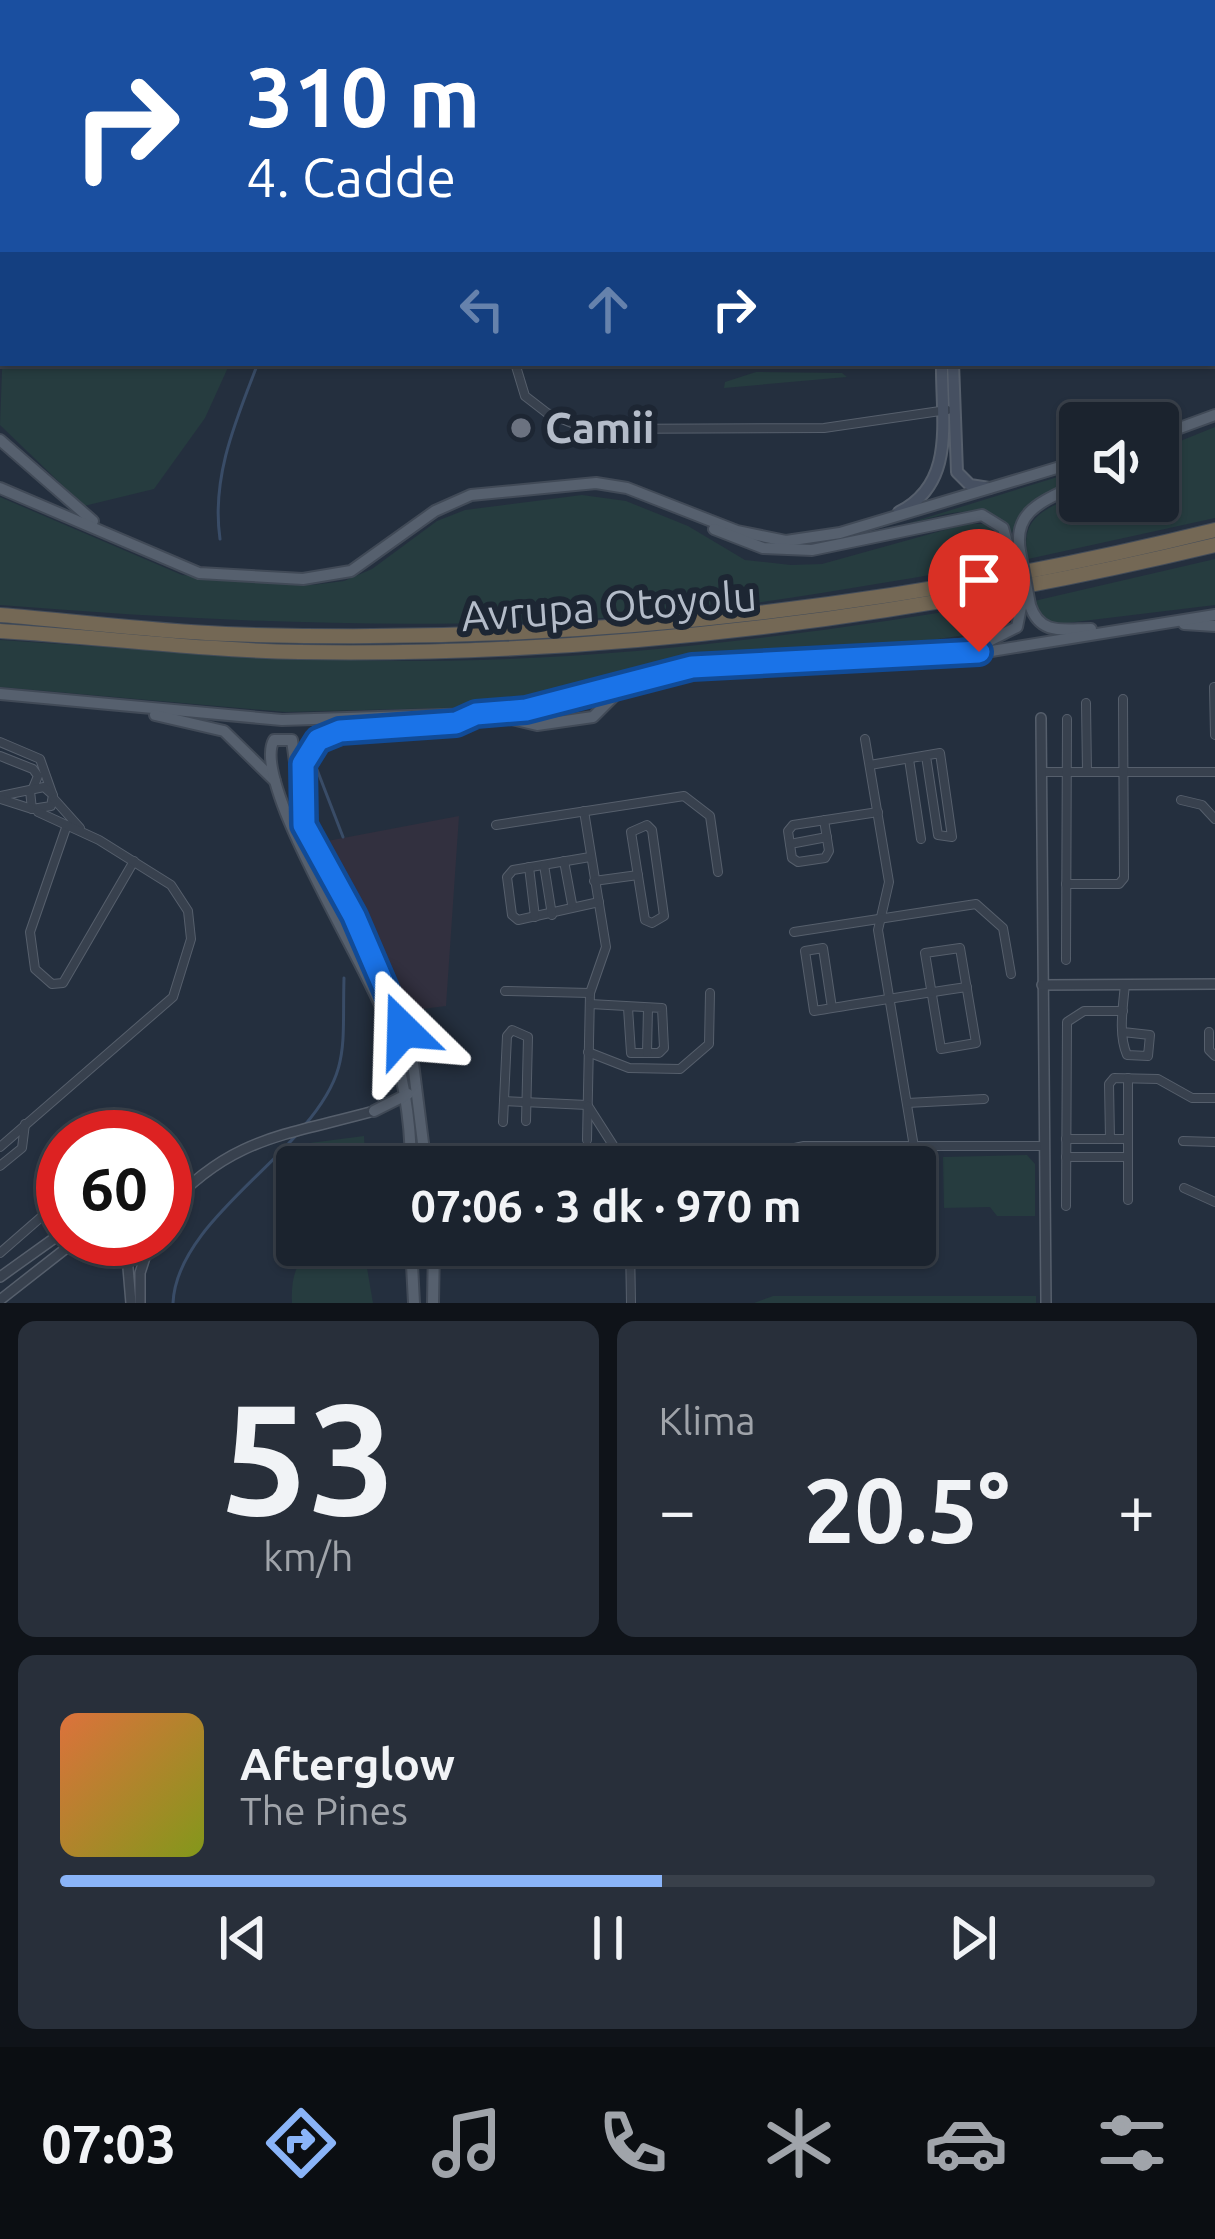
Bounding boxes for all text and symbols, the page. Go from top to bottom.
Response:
icon: right [48,48,204,204]
text: 310 m [246,49,480,143]
text: 4. Cadde [246,147,456,207]
icon: left [449,276,515,342]
icon: ahead [575,276,641,342]
icon: right [701,276,767,342]
map controls [1059,402,1179,522]
button: sound [1059,402,1179,522]
place label: Camii [545,404,655,451]
marker: Camii [508,415,534,441]
pin [928,529,1030,652]
icon: arrive [946,547,1012,613]
street label: Avrupa Otoyolu [460,572,758,639]
position arrow [340,967,466,1093]
speed limit sign: 60 [36,1110,192,1266]
text: 07:06 · 3 dk · 970 m [410,1180,802,1231]
text: 53 [220,1370,396,1544]
text: Klima [659,1399,756,1442]
text: 20.5° [804,1459,1010,1560]
text: − [659,1472,696,1546]
text: + [1118,1472,1155,1546]
text: km/h [263,1535,353,1578]
text: Afterglow [240,1738,455,1789]
text: The Pines [240,1789,408,1832]
icon: previous [210,1905,276,1971]
icon: pause [575,1905,641,1971]
icon: next [940,1905,1006,1971]
icon: directions [259,2101,343,2185]
icon: music [425,2101,509,2185]
icon: phone [591,2101,675,2185]
icon: climate [757,2101,841,2185]
icon: car [924,2101,1008,2185]
icon: filters [1090,2101,1174,2185]
text: 07:03 [41,2113,176,2173]

